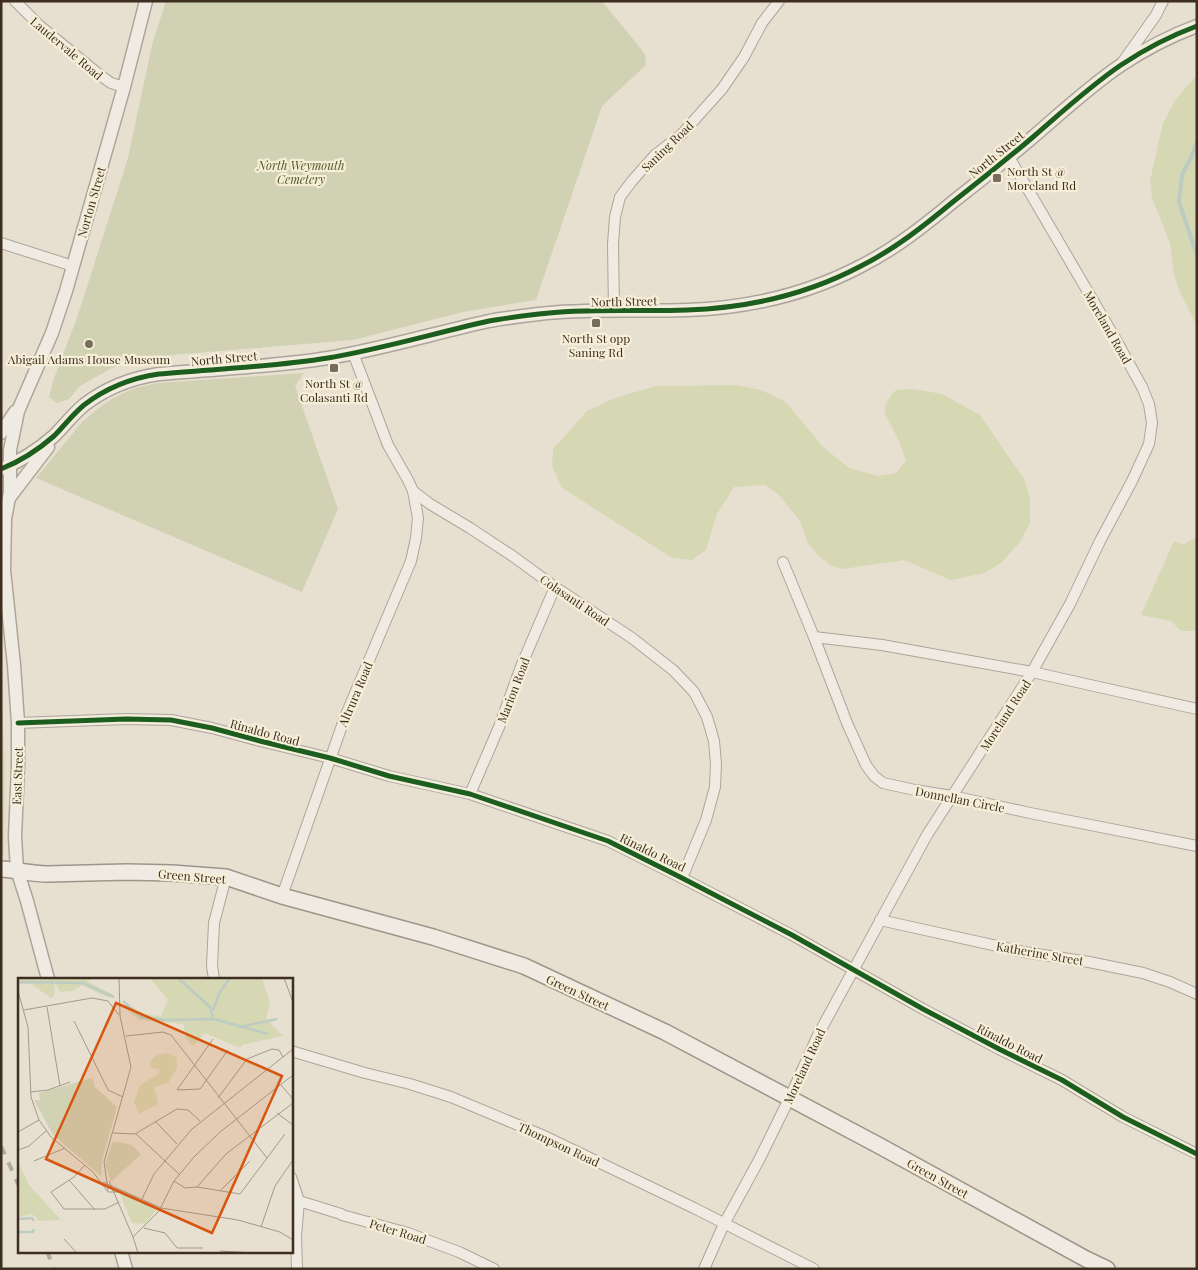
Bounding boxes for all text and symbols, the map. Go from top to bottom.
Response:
street label: Laudervale Road [27,13,107,83]
street label: Saning Road [637,117,697,175]
street label: North Street [965,126,1028,181]
park label: North Weymouth Cemetery [257,157,344,187]
place label: North St @ Moreland Rd [1007,163,1076,193]
street label: Norton Street [73,164,109,239]
marker: North St @ Moreland Rd [991,172,1003,184]
street label: Moreland Road [1081,288,1135,366]
street label: North Street [591,292,658,310]
marker: North St opp Saning Rd [590,317,602,329]
place label: North St opp Saning Rd [562,330,630,360]
marker: Abigail Adams House Museum [83,338,95,350]
street label: North Street [190,347,259,369]
place label: Abigail Adams House Museum [7,351,170,367]
marker: North St @ Colasanti Rd [328,362,340,374]
place label: North St @ Colasanti Rd [300,375,368,405]
street label: Colasanti Road [537,571,613,629]
street label: Marion Road [493,655,533,725]
street label: Altrura Road [334,659,376,730]
street label: Moreland Road [976,676,1034,754]
street label: Rinaldo Road [228,715,302,749]
street label: East Street [8,746,26,805]
street label: Donnellan Circle [914,782,1006,816]
street label: Rinaldo Road [617,829,689,875]
street label: Green Street [157,865,227,887]
street label: Katherine Street [995,937,1086,969]
street label: Green Street [544,970,613,1014]
inset map [18,978,292,1252]
street label: Rinaldo Road [974,1020,1046,1066]
street label: Moreland Road [779,1026,829,1106]
street label: Thompson Road [516,1118,602,1170]
street label: Green Street [904,1155,972,1202]
street label: Peter Road [368,1215,428,1247]

